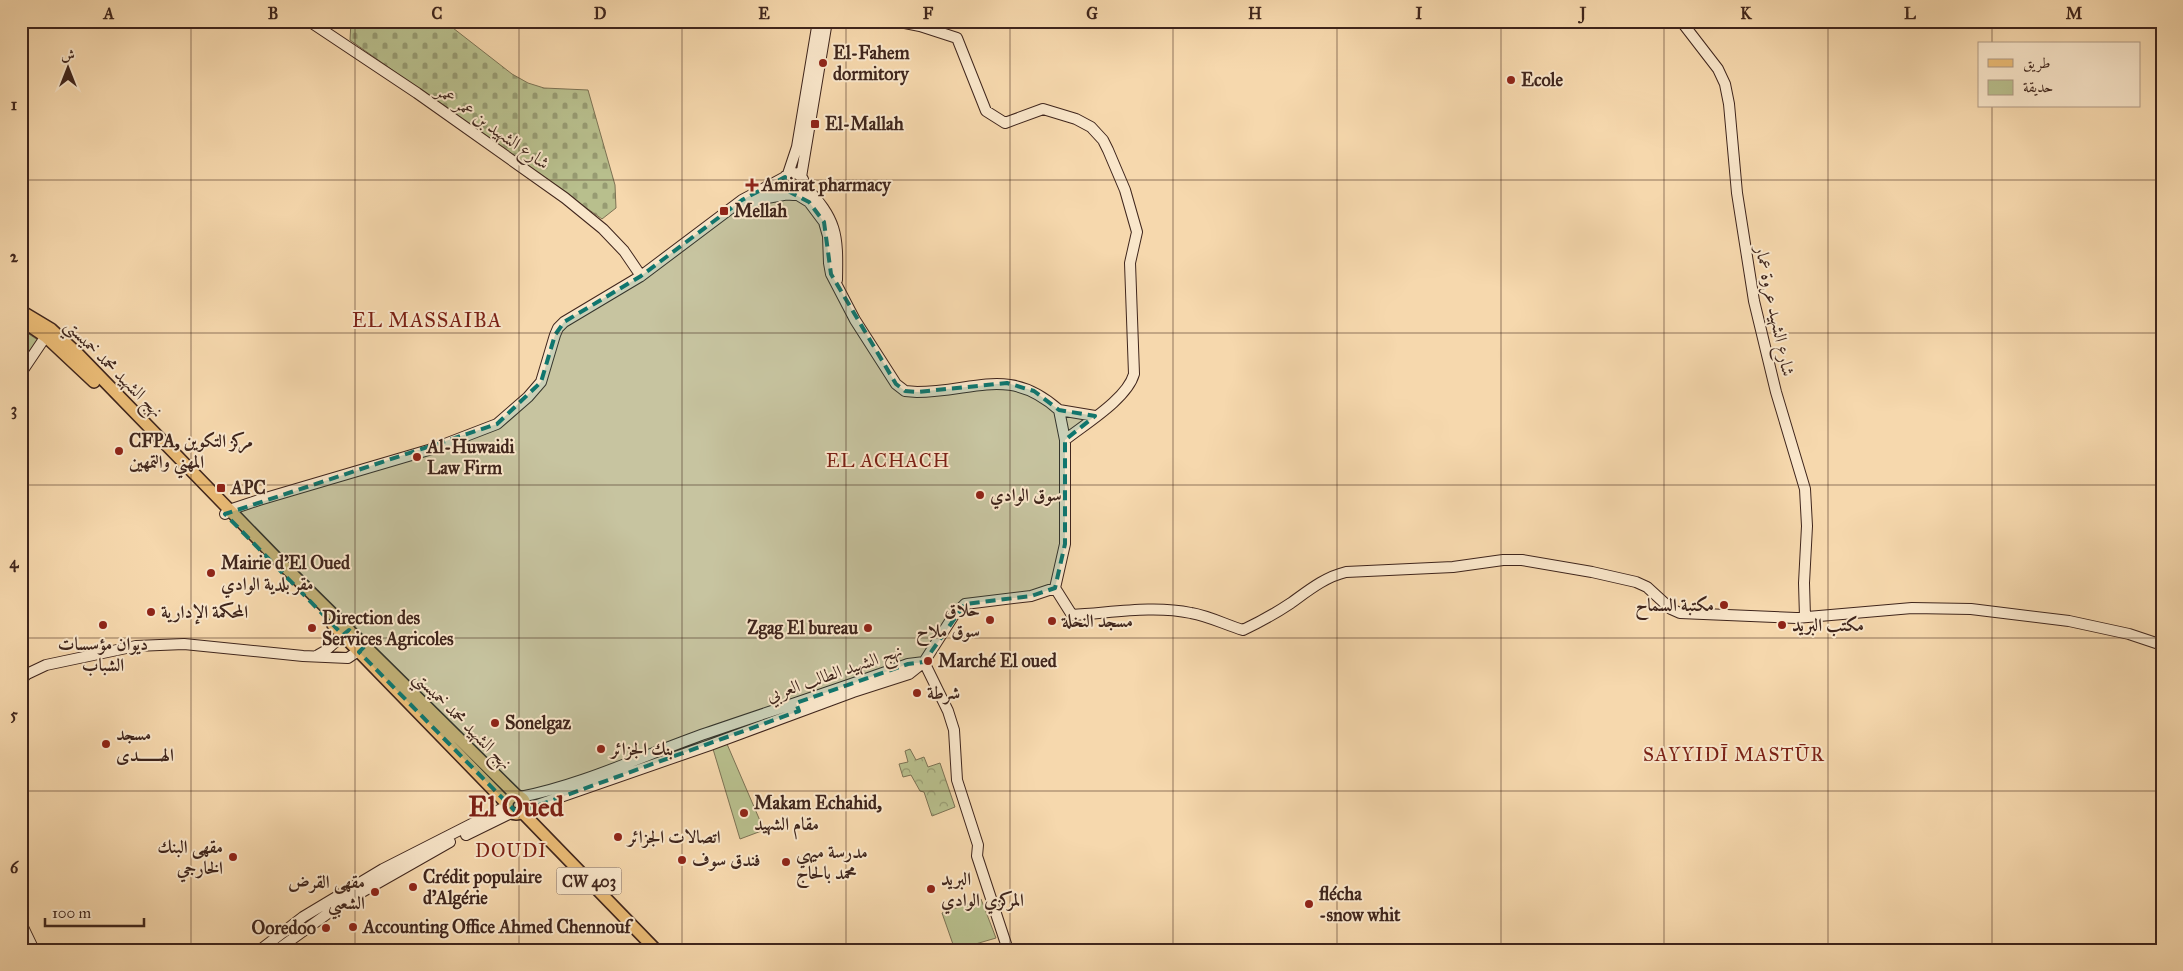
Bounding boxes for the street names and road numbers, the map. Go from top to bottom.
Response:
street label: شارع الشهيد بن عمر عمر [428,79,554,177]
street label: شارع الشهيد عروة عمار [1746,242,1800,379]
street label: نهج الشهيد محمد خميستي [56,314,168,426]
street label: نهج الشهيد الطالب العربي [763,639,907,711]
street label: نهج الشهيد محمد خميستي [405,666,517,778]
road number: CW 403 [556,868,622,894]

